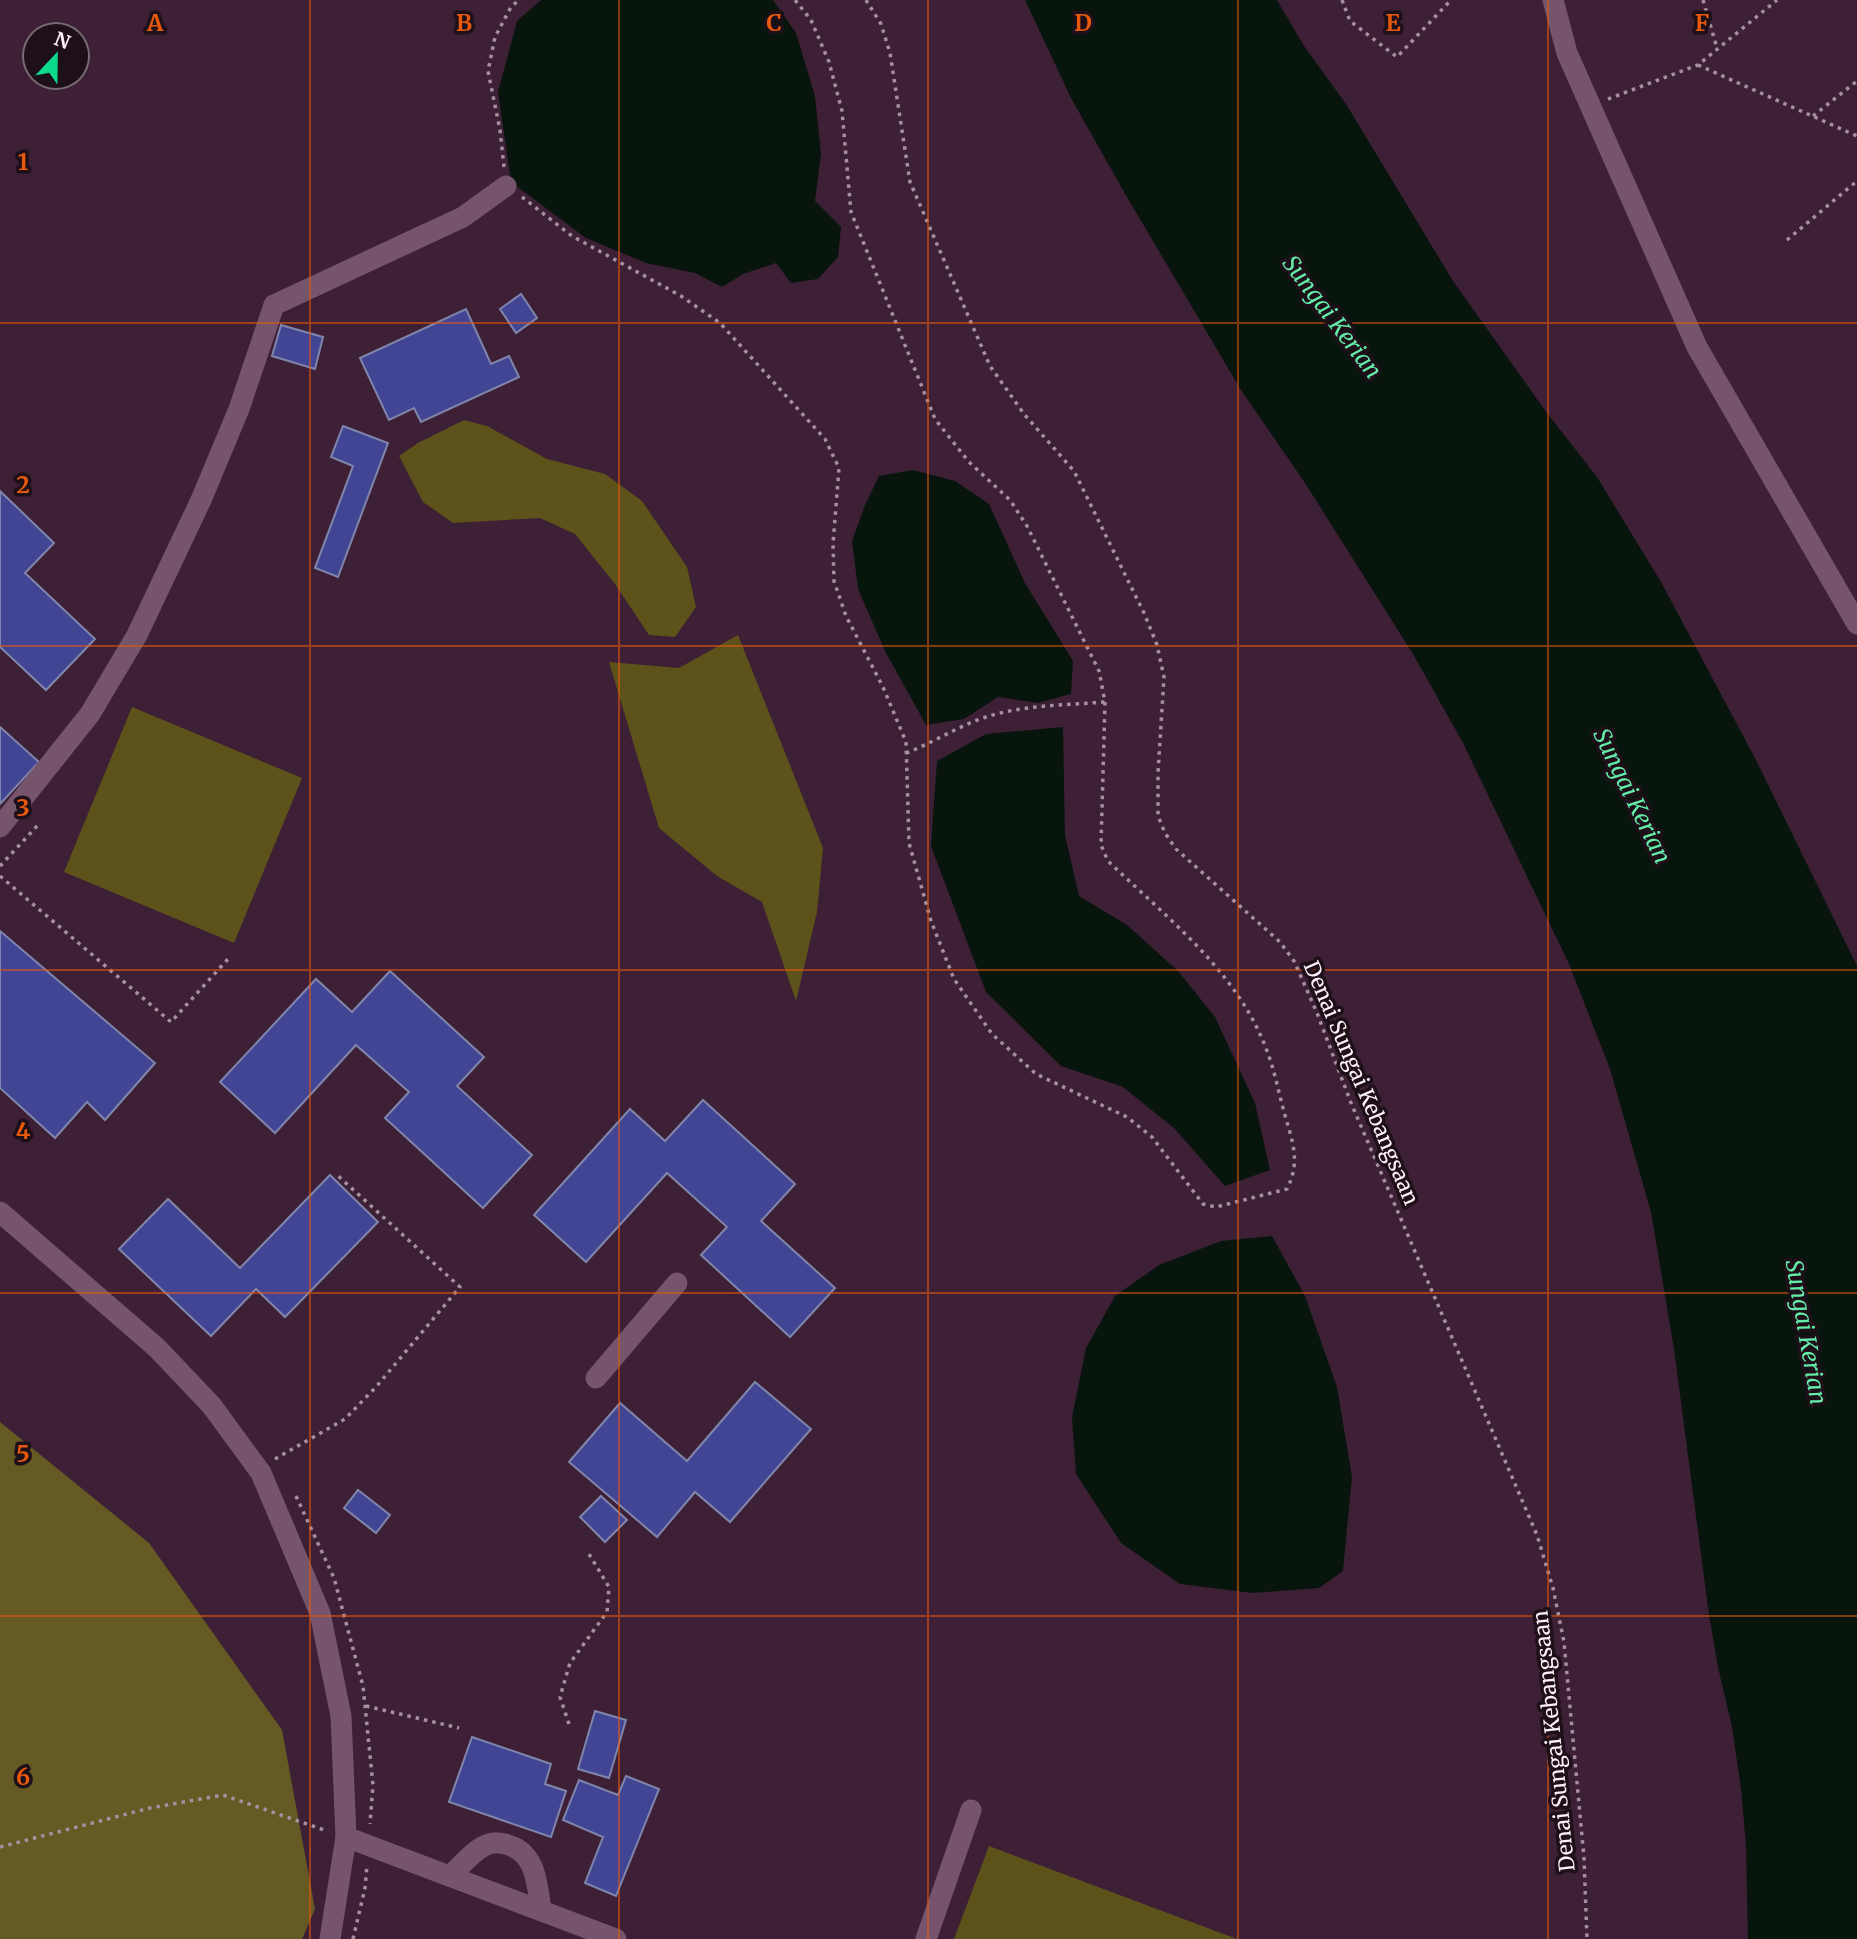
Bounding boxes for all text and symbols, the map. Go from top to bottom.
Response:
text: A [146,8,164,37]
text: B [456,8,472,37]
text: C [766,8,782,37]
text: D [1074,8,1092,37]
text: E [1385,8,1401,37]
text: F [1695,8,1709,37]
north arrow [21,21,91,91]
text: N [51,26,74,54]
text: 1 [18,147,29,176]
water label: Sungai Kerian [1277,249,1388,384]
text: 2 [16,470,30,499]
water label: Sungai Kerian [1587,723,1678,868]
text: 3 [16,793,30,822]
street label: Denai Sungai Kebangsaan [1298,957,1425,1209]
text: 4 [16,1116,31,1145]
water label: Sungai Kerian [1779,1257,1834,1407]
text: 5 [16,1439,30,1468]
street label: Denai Sungai Kebangsaan [1526,1609,1581,1873]
text: 6 [16,1762,30,1791]

